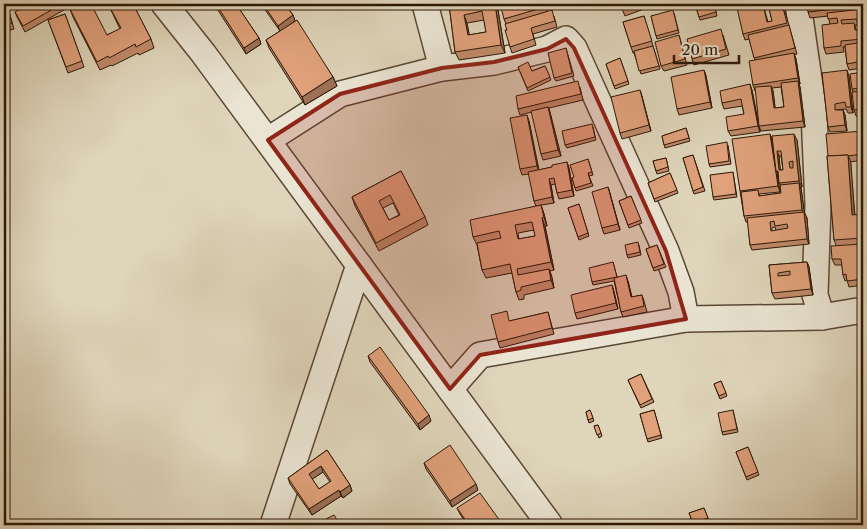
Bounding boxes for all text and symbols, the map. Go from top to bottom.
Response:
scale bar [674,32,740,64]
text: 20 m [682,40,718,59]

